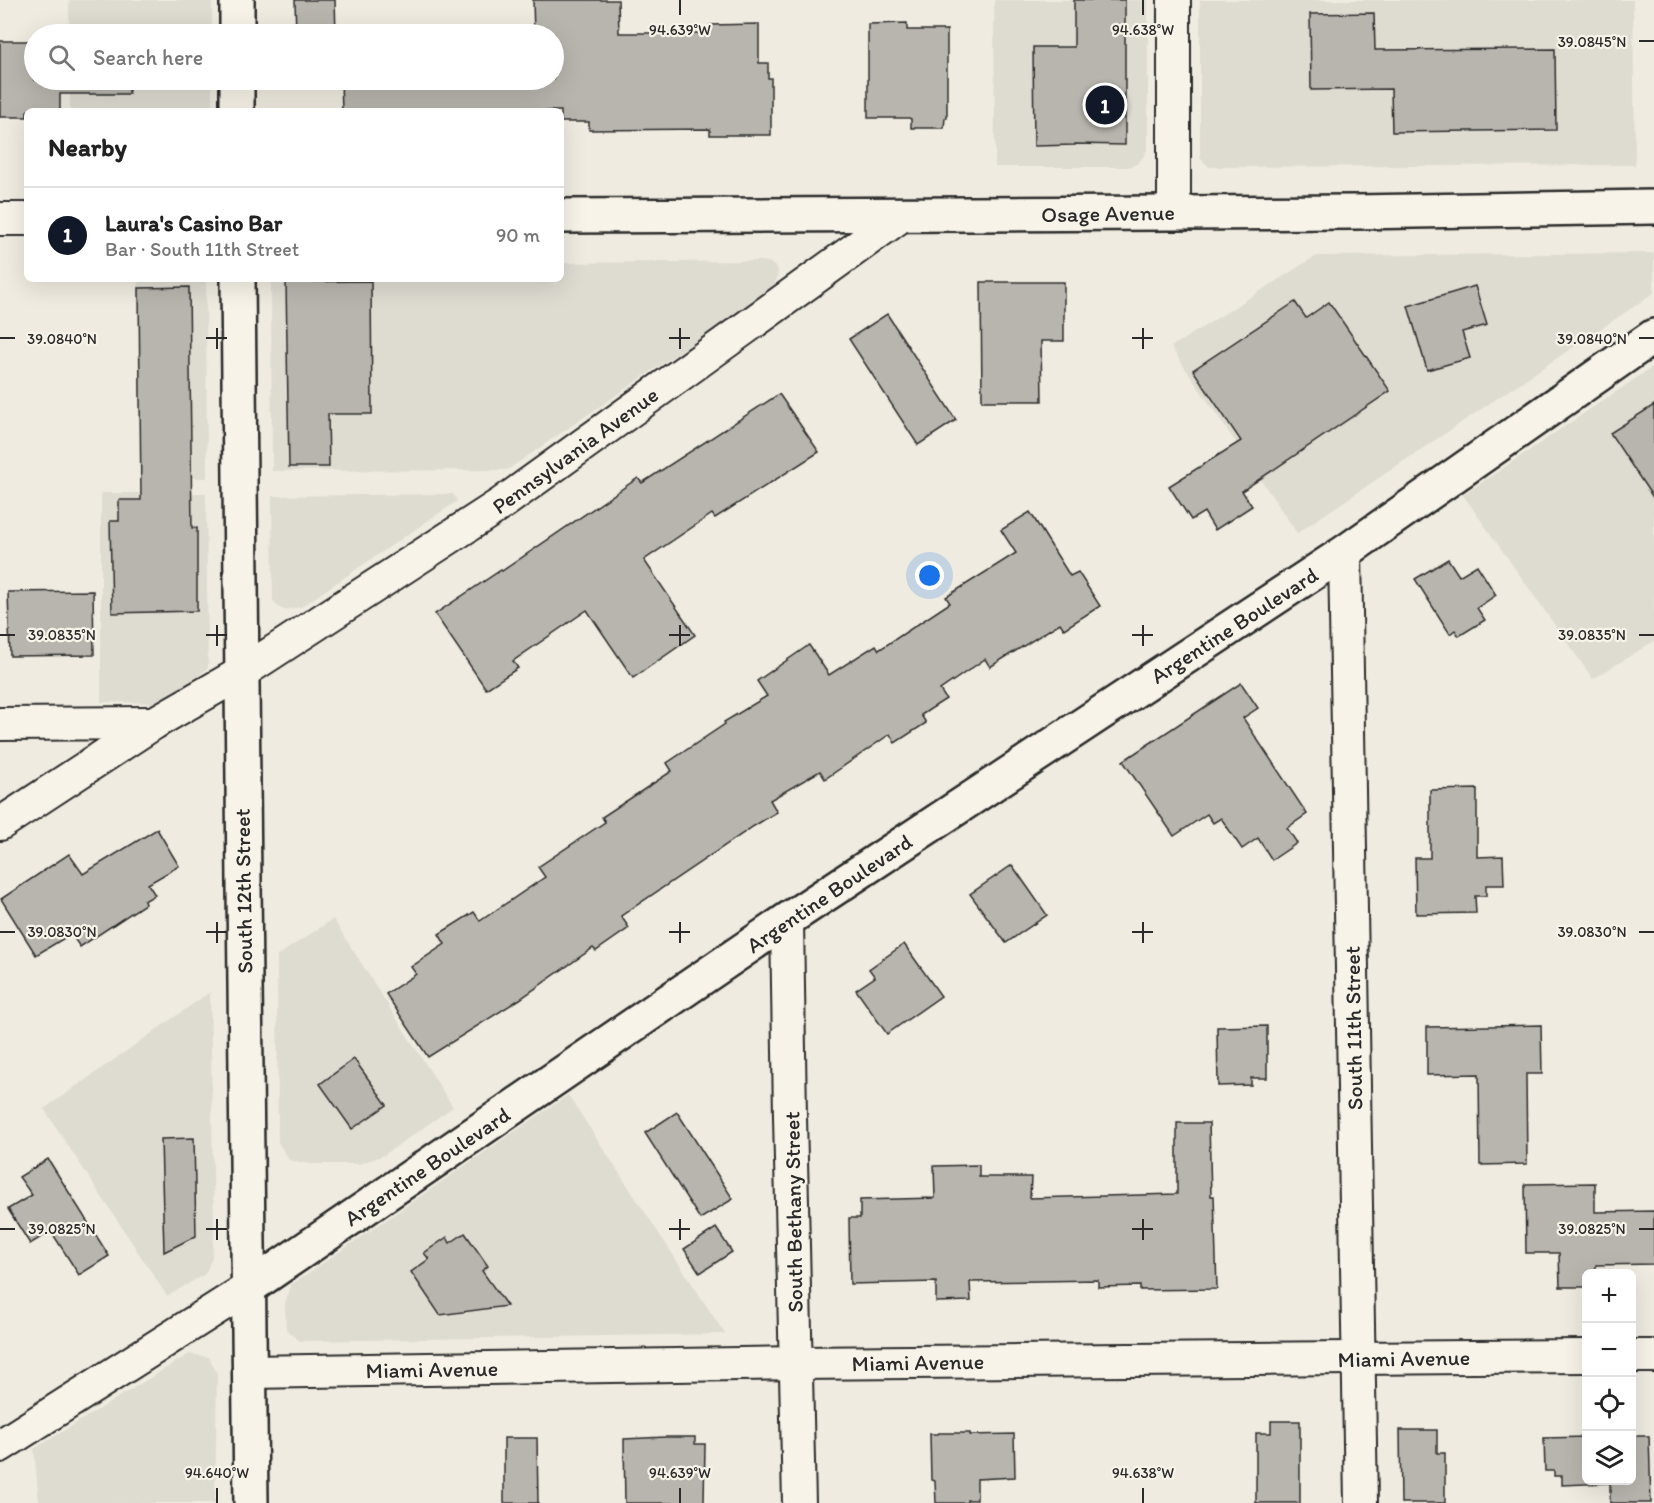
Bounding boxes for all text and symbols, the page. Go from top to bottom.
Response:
text: 94.639°W [649,21,711,39]
text: 94.638°W [1112,21,1174,39]
search box [24,24,564,90]
text: 39.0845°N [1558,33,1626,51]
icon: search [45,41,78,74]
text: Search here [93,44,203,71]
pin: 1 [1086,82,1124,128]
text: Nearby [48,131,127,163]
street label: Osage Avenue [1041,199,1175,228]
text: Laura's Casino Bar [105,210,282,237]
text: 1 [63,223,72,247]
text: 90 m [496,223,540,247]
text: Bar · South 11th Street [105,237,299,261]
text: 39.0840°N [27,330,97,348]
text: 39.0840°N [1557,330,1627,348]
street label: Pennsylvania Avenue [487,381,664,520]
your location [915,561,944,590]
street label: Argentine Boulevard [1145,561,1323,690]
text: 39.0835°N [28,626,96,644]
text: 39.0835°N [1558,626,1626,644]
street label: South 12th Street [229,808,258,974]
street label: Argentine Boulevard [741,828,917,959]
text: 39.0830°N [27,923,97,941]
text: 39.0830°N [1557,923,1627,941]
street label: South 11th Street [1339,946,1368,1110]
street label: Argentine Boulevard [339,1101,515,1232]
street label: South Bethany Street [778,1111,809,1313]
text: 39.0825°N [28,1220,96,1238]
text: 39.0825°N [1558,1220,1626,1238]
map controls [1582,1269,1636,1485]
button: + [1582,1269,1636,1323]
button: − [1582,1323,1636,1377]
street label: Miami Avenue [1337,1344,1471,1373]
street label: Miami Avenue [851,1348,985,1377]
street label: Miami Avenue [365,1355,499,1384]
button: locate [1582,1377,1636,1431]
button: layers [1582,1431,1636,1485]
text: 94.640°W [185,1464,249,1482]
text: 94.639°W [649,1464,711,1482]
text: 94.638°W [1112,1464,1174,1482]

